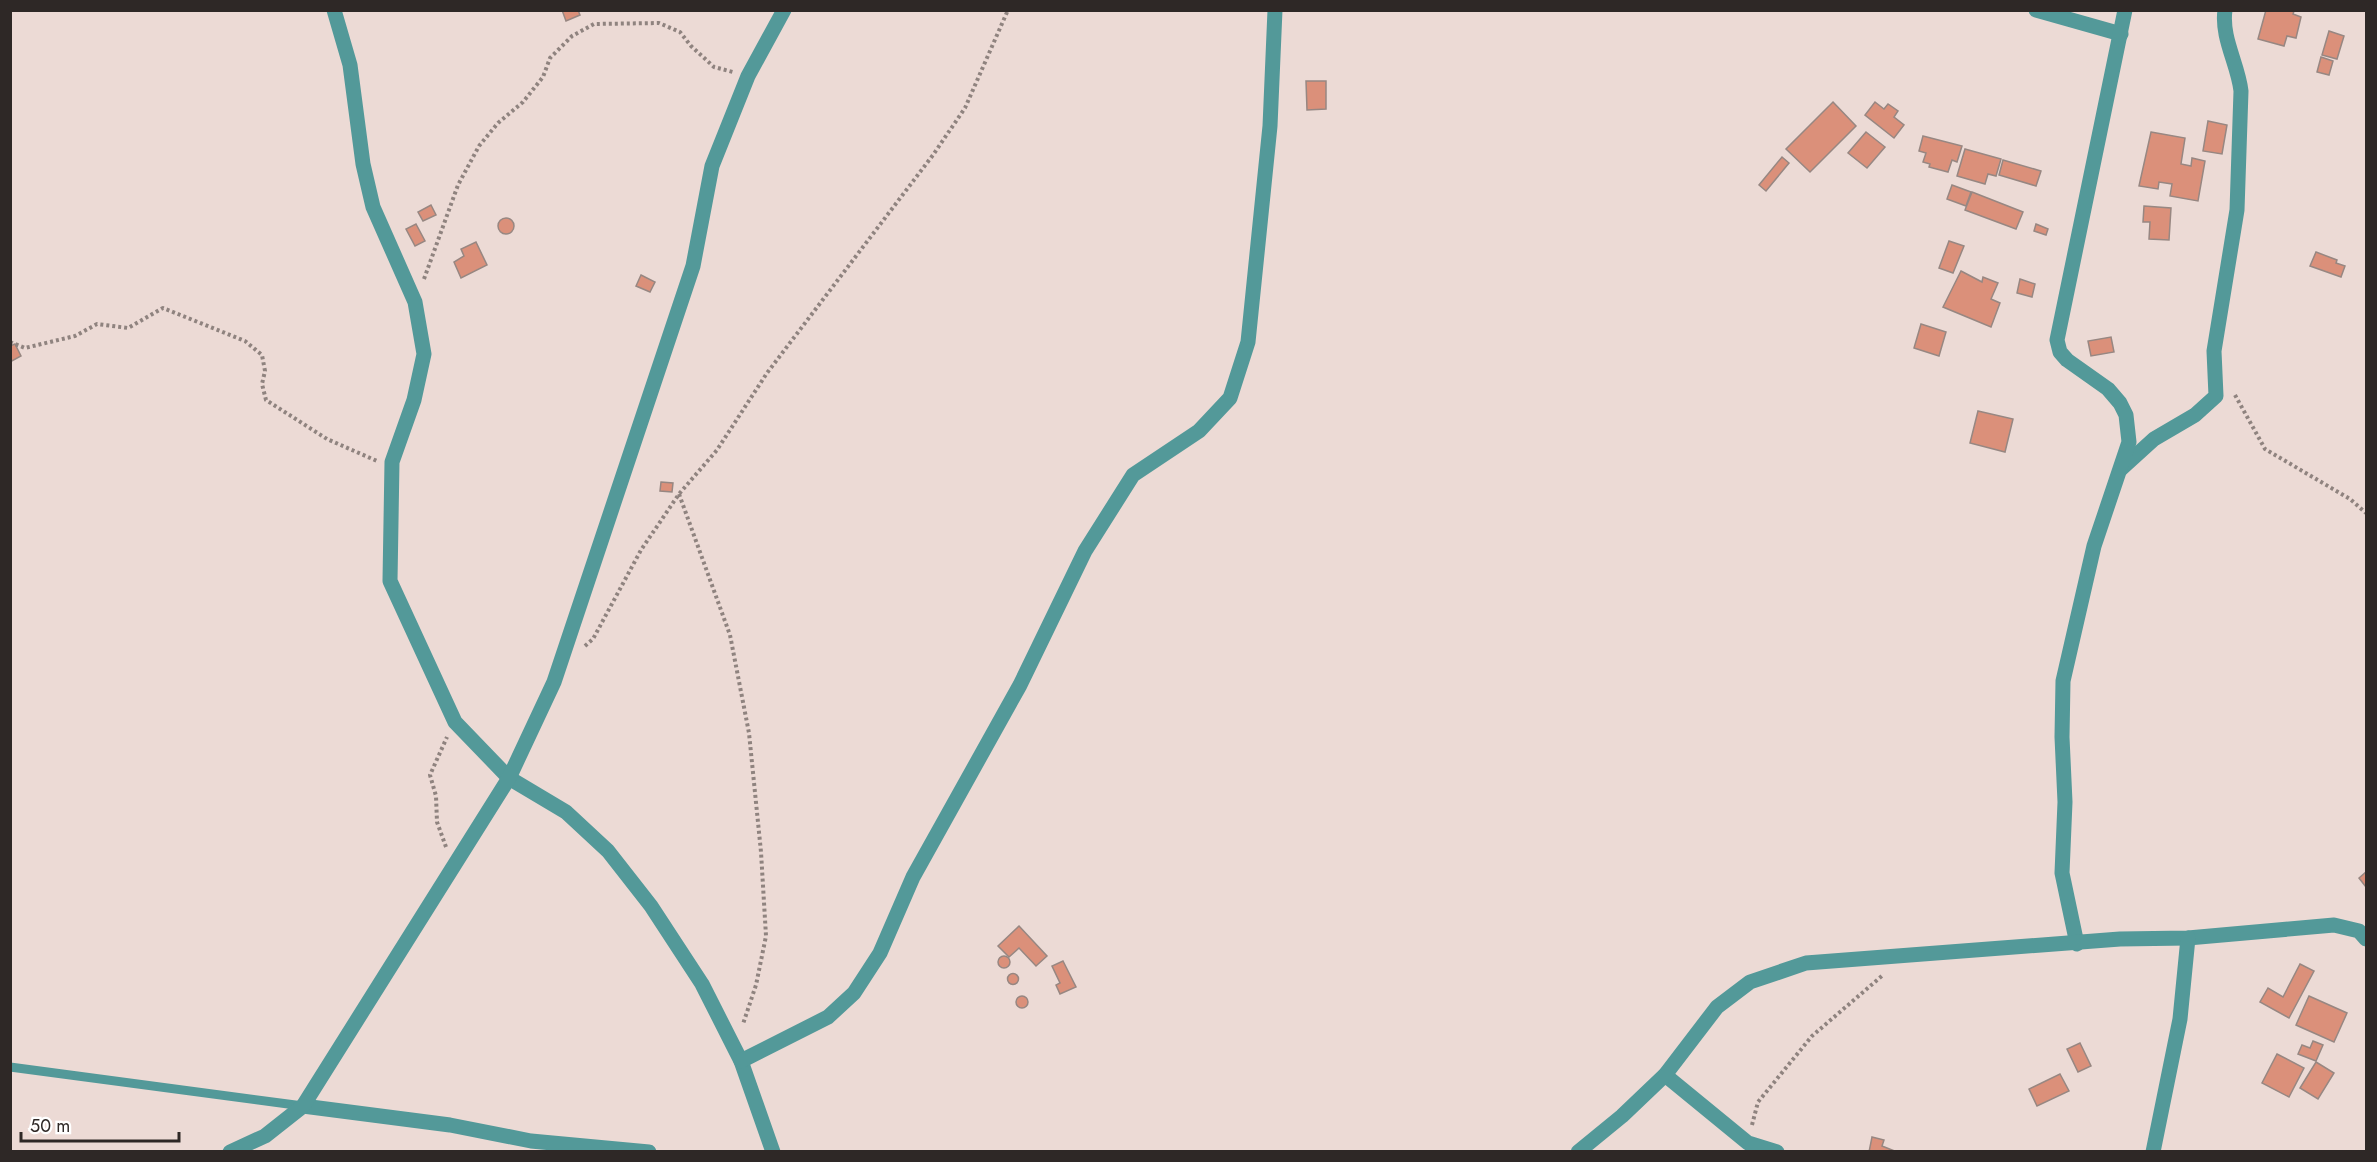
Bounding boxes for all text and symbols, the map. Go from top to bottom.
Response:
scale bar [21,1105,178,1143]
text: 50 m [30,1113,70,1139]

